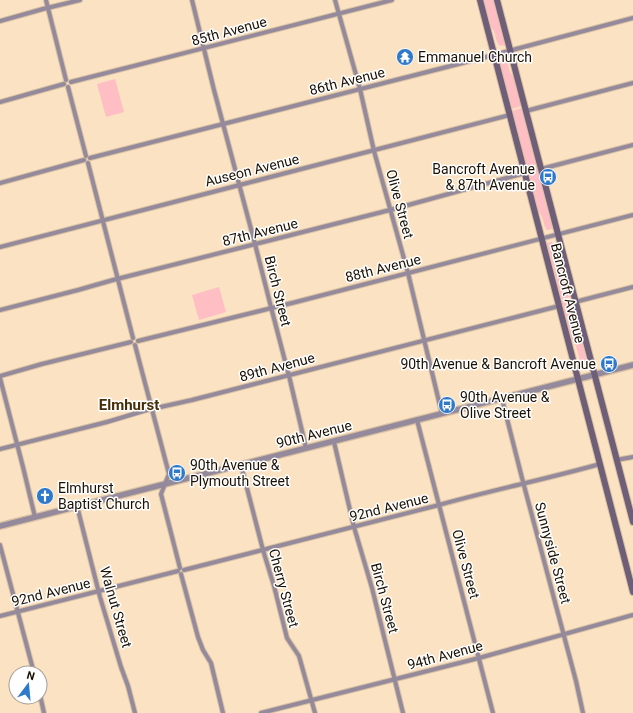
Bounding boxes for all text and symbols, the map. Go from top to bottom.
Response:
street label: 85th Avenue [190,13,268,49]
temple icon: Emmanuel Church [395,47,415,67]
place label: Emmanuel Church [418,49,532,65]
street label: 86th Avenue [308,64,386,98]
street label: Auseon Avenue [203,151,301,189]
place label: Bancroft Avenue & 87th Avenue [432,161,535,193]
bus stop icon: Bancroft Avenue & 87th Avenue [538,167,558,187]
street label: Olive Street [383,168,417,241]
street label: 87th Avenue [221,215,299,249]
street label: Bancroft Avenue [548,241,588,345]
street label: 88th Avenue [344,251,422,285]
street label: Birch Street [262,254,295,328]
street label: 89th Avenue [238,349,316,385]
bus stop icon: 90th Avenue & Bancroft Avenue [599,354,619,374]
place label: 90th Avenue & Bancroft Avenue [400,356,596,372]
place label: 90th Avenue & Olive Street [460,389,550,421]
bus stop icon: 90th Avenue & Olive Street [437,395,457,415]
district label: Elmhurst [99,396,159,414]
street label: 90th Avenue [275,417,353,451]
place label: 90th Avenue & Plymouth Street [190,457,290,489]
bus stop icon: 90th Avenue & Plymouth Street [167,463,187,483]
place label: Elmhurst Baptist Church [58,480,150,512]
church icon: Elmhurst Baptist Church [35,486,55,506]
street label: 92nd Avenue [348,489,430,525]
street label: Sunnyside Street [532,500,574,606]
street label: Olive Street [449,528,483,601]
street label: Cherry Street [266,547,302,630]
street label: Birch Street [368,561,402,635]
street label: Walnut Street [97,565,135,650]
street label: 92nd Avenue [10,574,92,610]
street label: 94th Avenue [406,637,484,673]
north arrow [8,665,48,705]
text: N [25,669,36,683]

